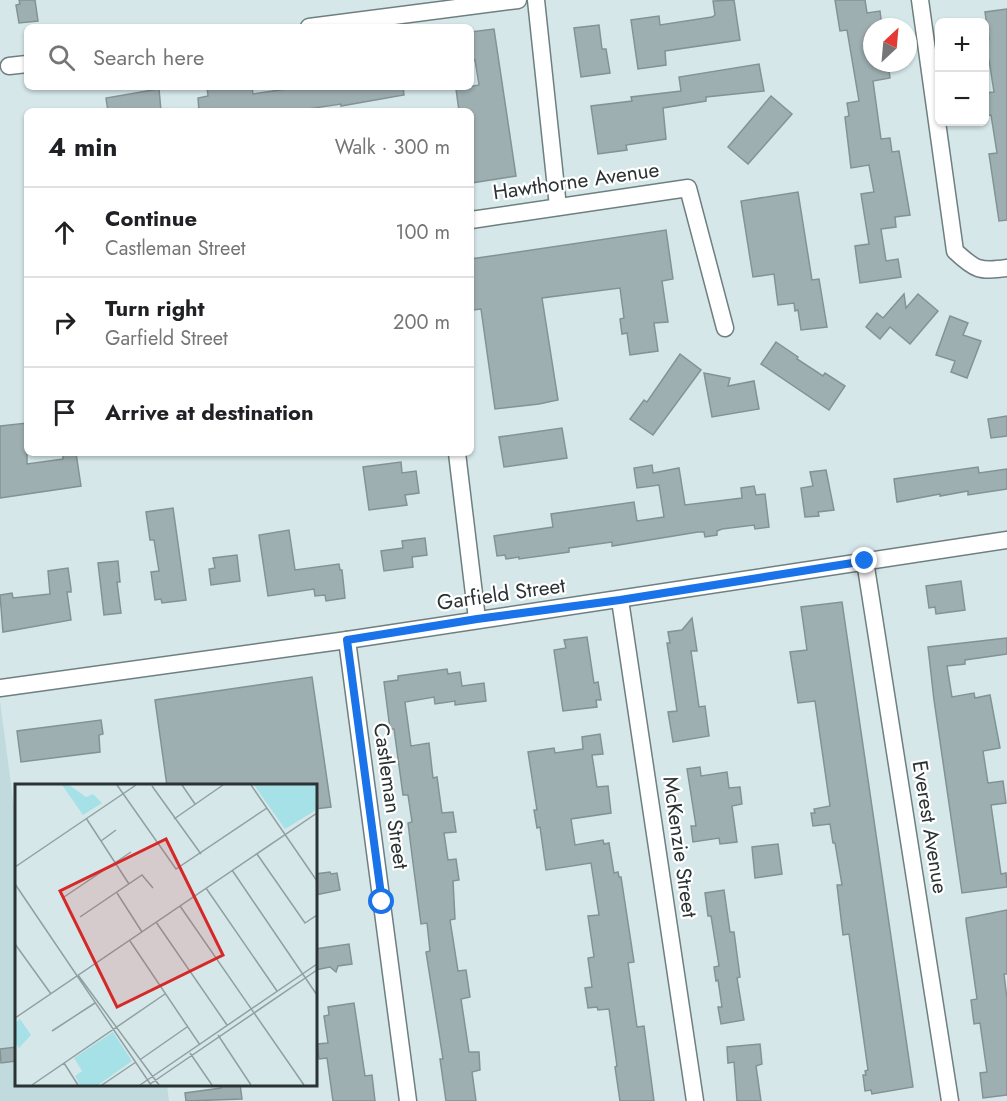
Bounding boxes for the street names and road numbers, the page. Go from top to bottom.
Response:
street label: Hawthorne Avenue [491,154,661,208]
street label: Garfield Street [435,570,567,618]
street label: Castleman Street [366,721,416,871]
street label: Everest Avenue [905,758,955,896]
street label: McKenzie Street [655,774,705,920]

